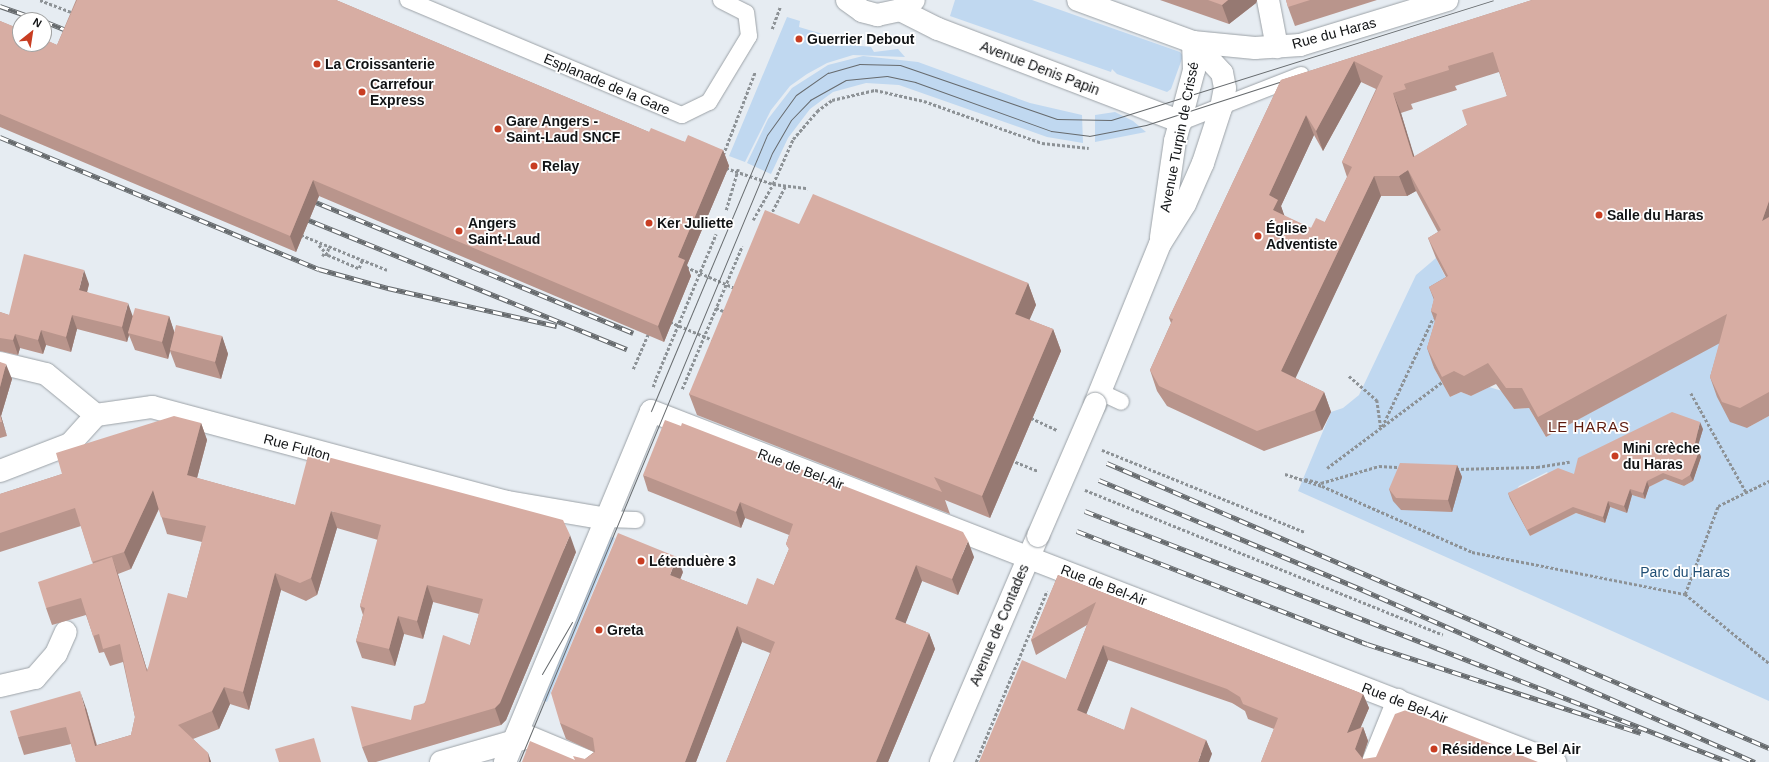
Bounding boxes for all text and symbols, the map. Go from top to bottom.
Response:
north arrow [12,12,52,52]
street label: Rue du Haras [1290,14,1378,52]
text: N [31,15,44,30]
place label: Guerrier Debout [807,31,914,47]
marker: Guerrier Debout [794,34,804,44]
street label: Avenue Denis Papin [978,37,1102,99]
street label: Esplanade de la Gare [541,50,673,118]
place label: La Croissanterie [325,56,435,72]
marker: La Croissanterie [312,59,322,69]
street label: Avenue Turpin de Crissé [1156,60,1202,214]
place label: Carrefour Express [370,76,434,108]
marker: Carrefour Express [357,87,367,97]
place label: Gare Angers - Saint-Laud SNCF [506,113,620,146]
marker: Gare Angers - Saint-Laud SNCF [493,124,503,134]
place label: Relay [542,158,579,174]
marker: Relay [529,161,539,171]
place label: Salle du Haras [1607,207,1703,223]
marker: Salle du Haras [1594,210,1604,220]
place label: Angers Saint-Laud [468,215,540,248]
place label: Ker Juliette [657,215,733,231]
marker: Ker Juliette [644,218,654,228]
place label: Église Adventiste [1266,220,1338,252]
marker: Angers Saint-Laud [453,225,465,237]
marker: Église Adventiste [1253,231,1263,241]
district label: LE HARAS [1548,418,1630,436]
street label: Rue Fulton [262,430,332,464]
place label: Mini crèche du Haras [1623,440,1700,472]
street label: Rue de Bel-Air [755,445,847,493]
marker: Mini crèche du Haras [1610,451,1620,461]
place label: Létenduère 3 [649,553,736,569]
marker: Létenduère 3 [636,556,646,566]
street label: Rue de Bel-Air [1058,561,1150,609]
street label: Avenue de Contades [966,562,1032,688]
park label: Parc du Haras [1640,564,1730,580]
place label: Greta [607,622,644,638]
marker: Greta [594,625,604,635]
street label: Rue de Bel-Air [1359,679,1451,727]
place label: Résidence Le Bel Air [1442,741,1581,757]
marker: Résidence Le Bel Air [1429,744,1439,754]

